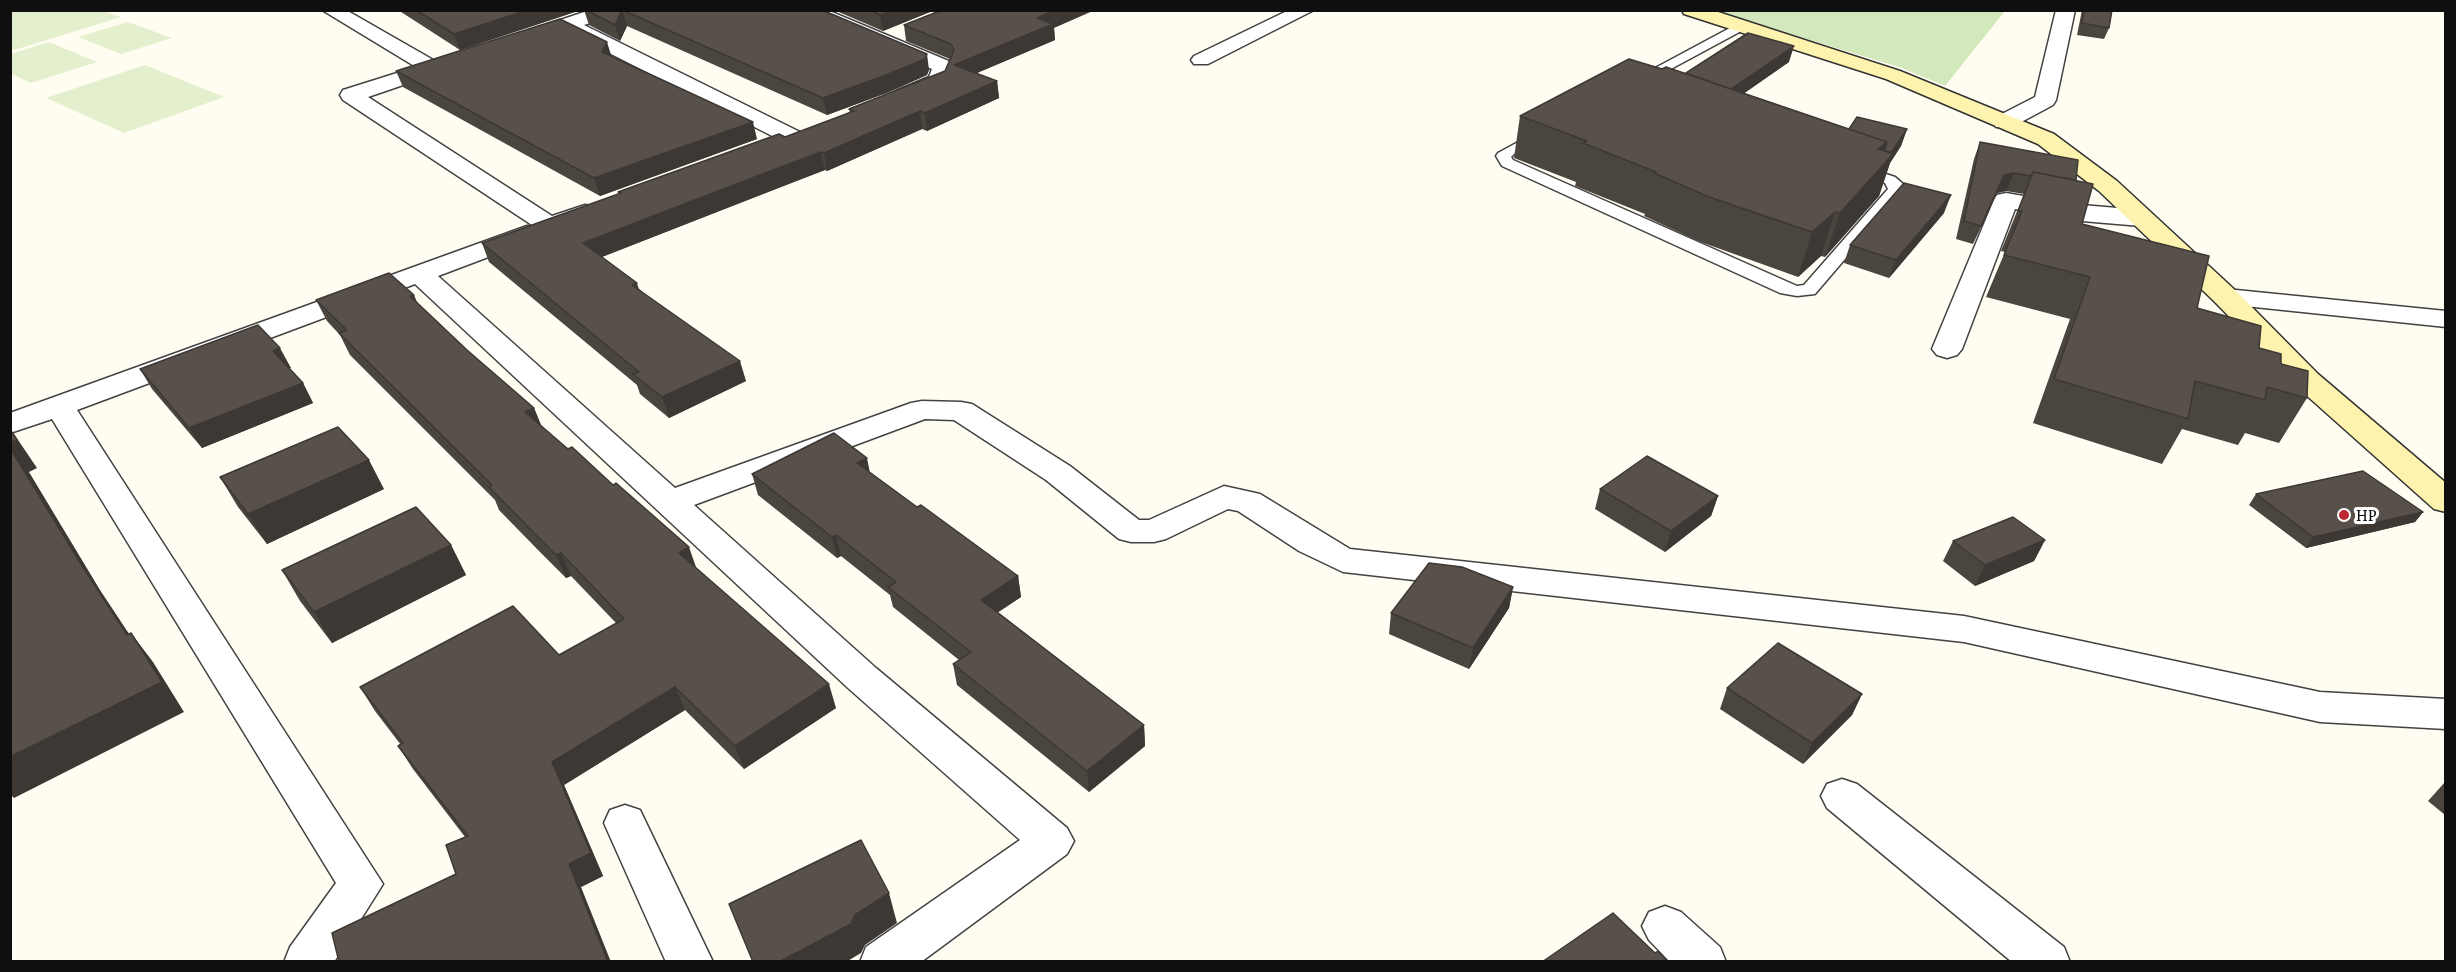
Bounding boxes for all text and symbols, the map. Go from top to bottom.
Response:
place label: HP [2356,504,2377,526]
marker: HP [2337,508,2351,522]

